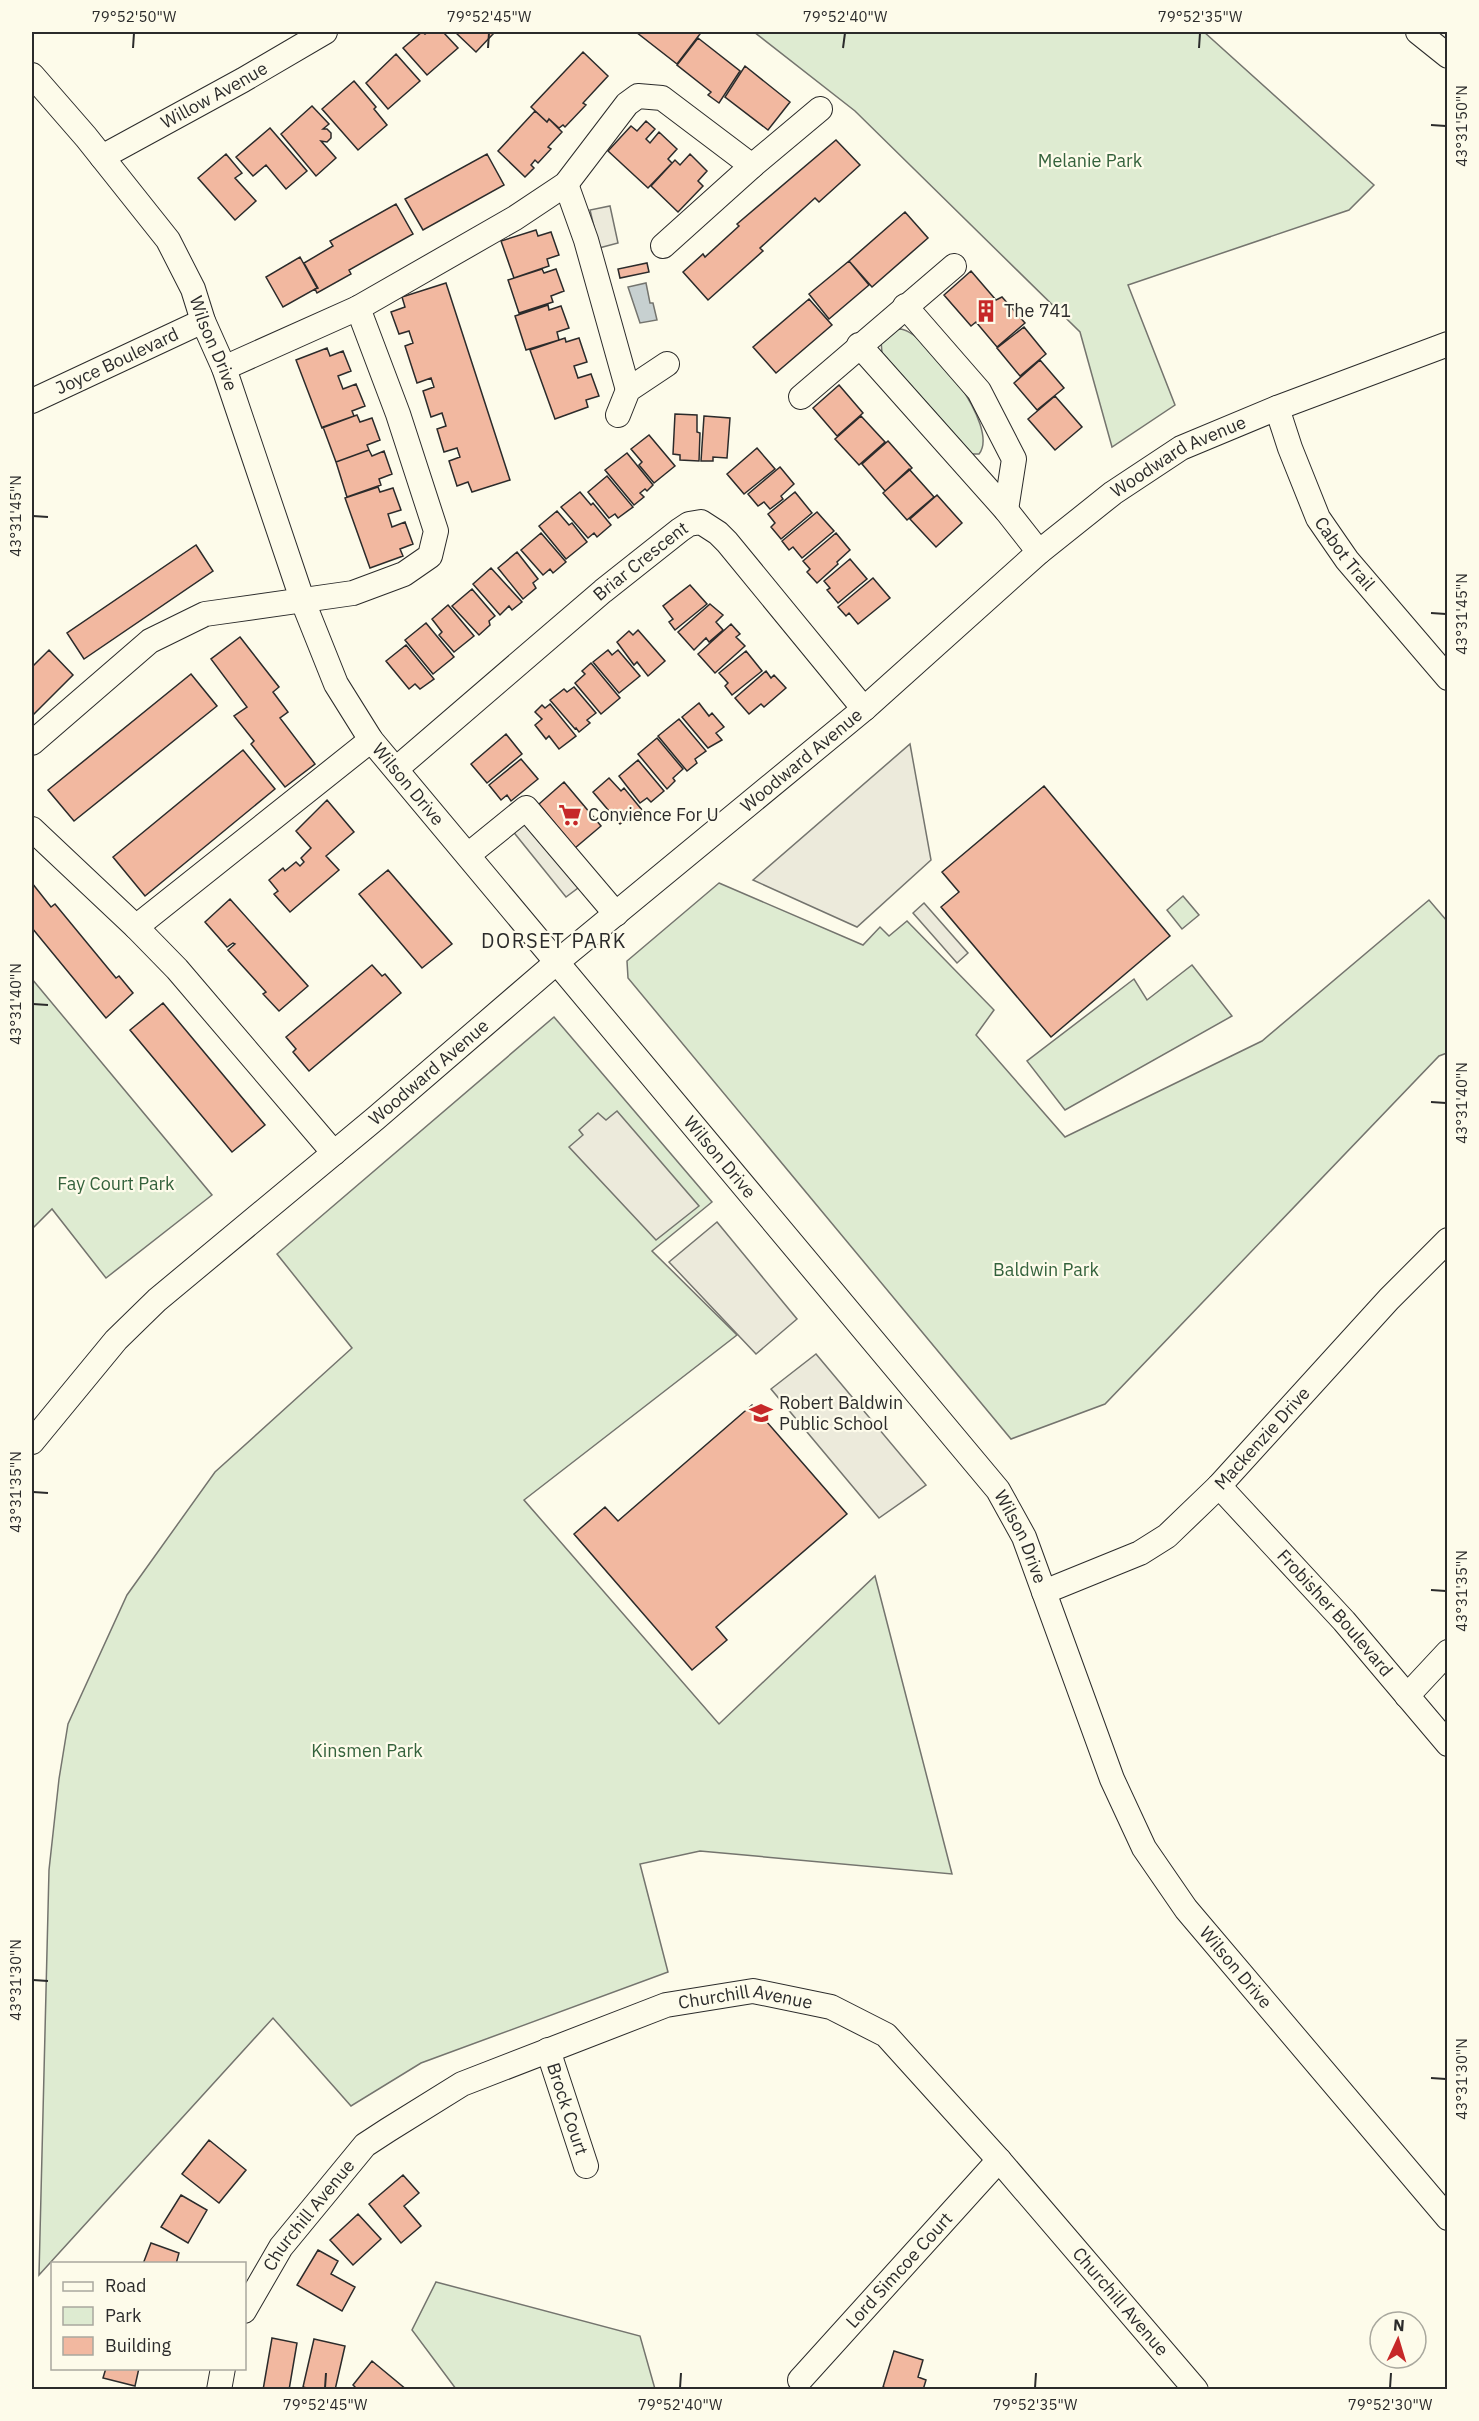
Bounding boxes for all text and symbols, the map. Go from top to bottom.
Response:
text: 79°52'50"W [92,7,177,26]
text: 79°52'45"W [447,7,532,26]
text: 79°52'40"W [803,7,888,26]
text: 79°52'35"W [1158,7,1243,26]
street label: Willow Avenue [157,56,272,134]
text: 43°31'50"N [1452,85,1471,167]
park label: Melanie Park [1038,149,1143,172]
street label: Wilson Drive [185,293,243,394]
building icon: The 741 [973,298,999,324]
place label: The 741 [1004,299,1071,322]
street label: Joyce Boulevard [52,322,182,399]
street label: Woodward Avenue [1106,410,1249,502]
text: 43°31'45"N [6,475,25,557]
street label: Cabot Trail [1310,512,1380,595]
street label: Briar Crescent [588,516,692,606]
text: 43°31'45"N [1452,573,1471,655]
street label: Woodward Avenue [736,703,867,817]
street label: Wilson Drive [367,738,450,830]
supermarket icon: Convience For U [557,802,583,828]
place label: Convience For U [588,803,719,826]
district label: DORSET PARK [481,927,627,954]
text: 43°31'40"N [6,963,25,1045]
street label: Woodward Avenue [364,1014,493,1130]
text: 43°31'40"N [1452,1062,1471,1144]
street label: Wilson Drive [679,1111,761,1203]
park label: Fay Court Park [57,1172,175,1195]
park label: Baldwin Park [993,1258,1099,1281]
street label: Mackenzie Drive [1209,1382,1315,1494]
place label: Robert Baldwin Public School [779,1391,903,1435]
school or university icon: Robert Baldwin Public School [748,1400,774,1426]
text: 43°31'35"N [6,1451,25,1533]
street label: Wilson Drive [989,1486,1052,1587]
street label: Frobisher Boulevard [1272,1544,1398,1681]
text: 43°31'35"N [1452,1550,1471,1632]
park label: Kinsmen Park [311,1739,423,1762]
street label: Wilson Drive [1195,1921,1277,2013]
text: 43°31'30"N [6,1939,25,2021]
street label: Churchill Avenue [676,1979,815,2014]
text: 43°31'30"N [1452,2038,1471,2120]
street label: Brock Court [542,2060,594,2158]
street label: Churchill Avenue [258,2154,360,2275]
street label: Lord Simcoe Court [841,2207,957,2333]
street label: Churchill Avenue [1068,2242,1174,2361]
legend [51,2262,246,2370]
text: Road [105,2274,146,2297]
text: Park [105,2304,142,2327]
north arrow [1368,2310,1428,2370]
text: N [1393,2315,1406,2335]
text: Building [105,2334,172,2357]
text: 79°52'45"W [283,2395,368,2414]
text: 79°52'40"W [638,2395,723,2414]
text: 79°52'35"W [993,2395,1078,2414]
text: 79°52'30"W [1348,2395,1433,2414]

